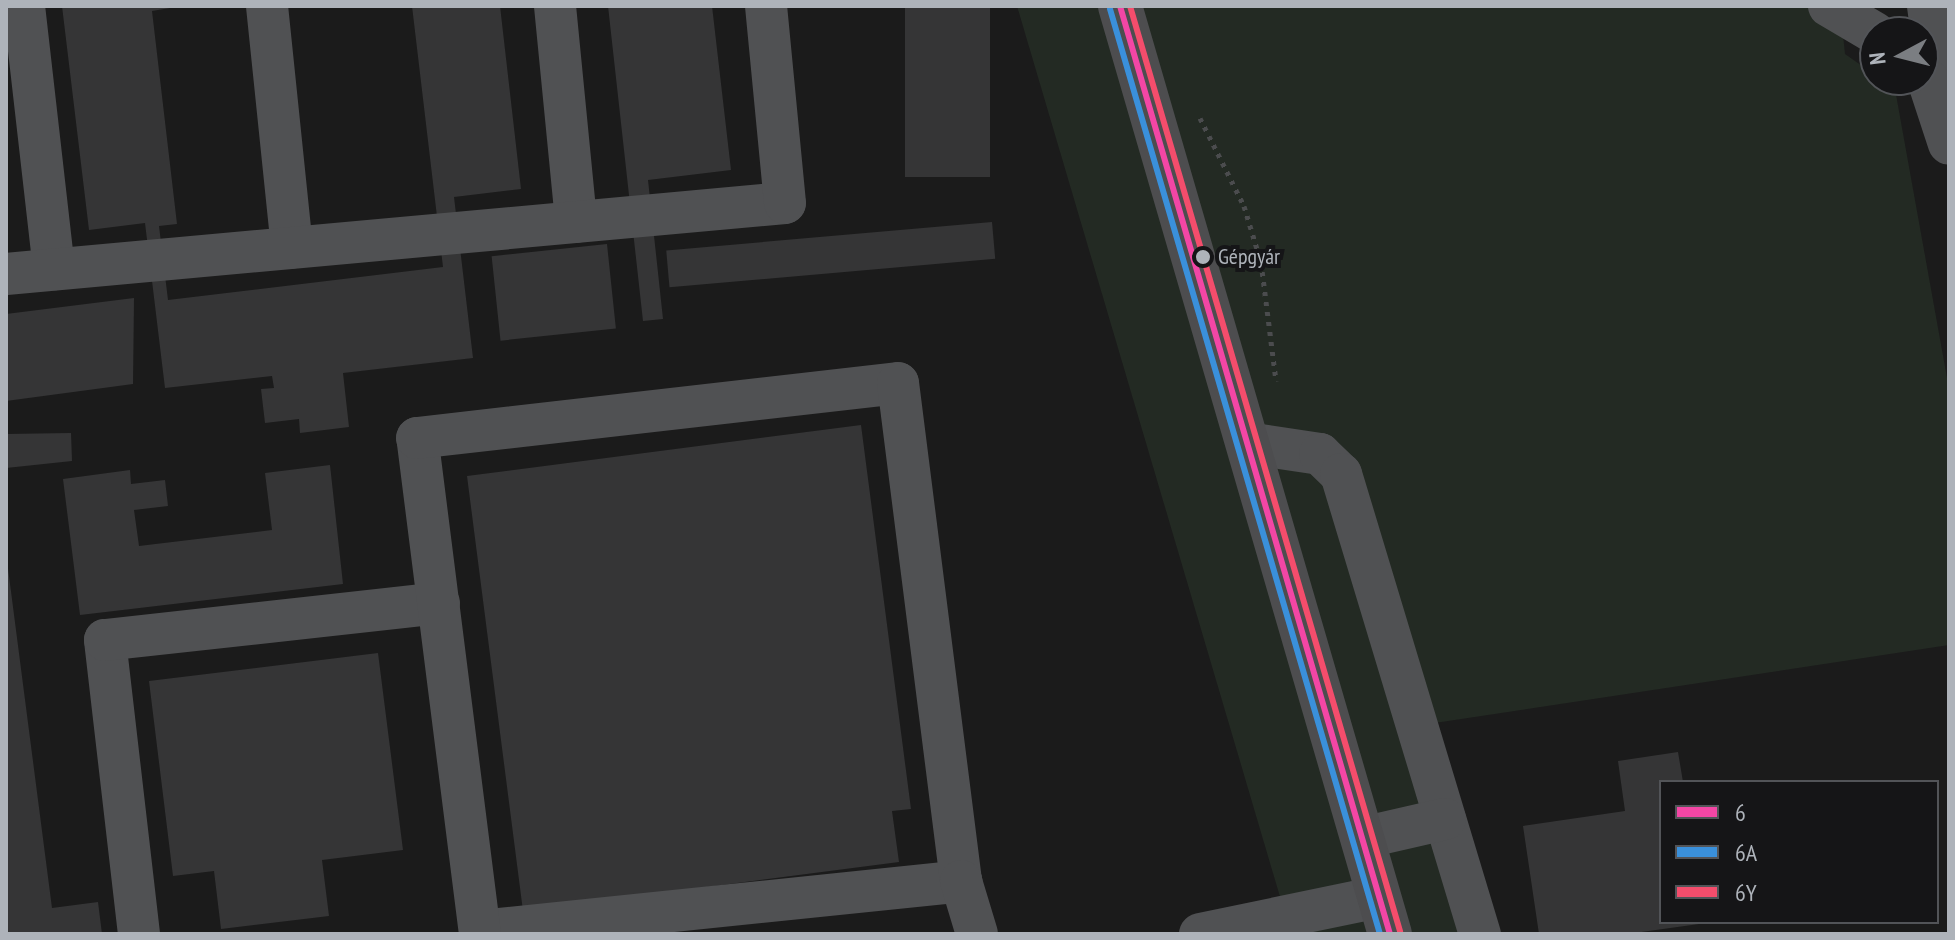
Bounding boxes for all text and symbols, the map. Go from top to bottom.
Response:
north arrow [1859,16,1939,96]
text: N [1863,51,1892,66]
place label: Gépgyár [1218,244,1280,270]
marker: Gépgyár [1195,249,1211,265]
legend [1659,780,1939,924]
text: 6 [1735,797,1746,828]
text: 6A [1735,837,1757,868]
text: 6Y [1735,877,1757,908]

